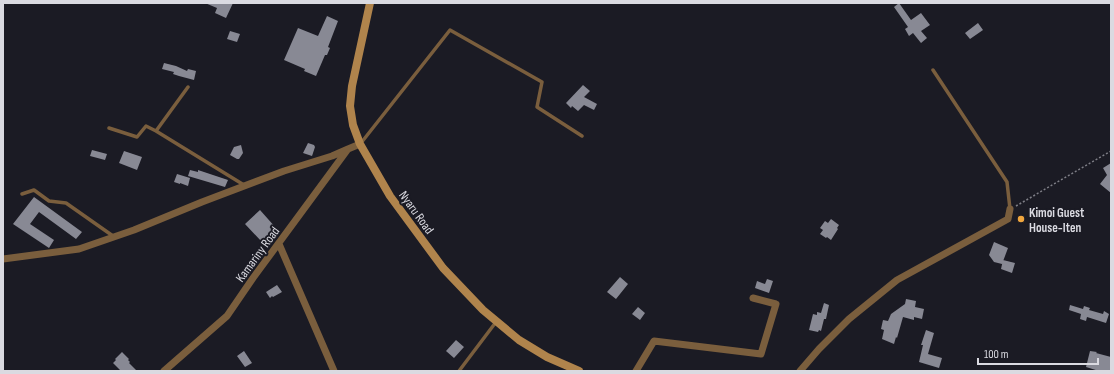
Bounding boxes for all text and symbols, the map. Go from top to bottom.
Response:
street label: Nyaru Road [395,188,437,237]
place label: Kimoi Guest House-Iten [1029,205,1085,236]
marker: Kimoi Guest House-Iten [1016,214,1026,224]
street label: Kamariny Road [232,224,283,285]
scale bar [978,340,1098,366]
text: 100 m [984,347,1009,362]

